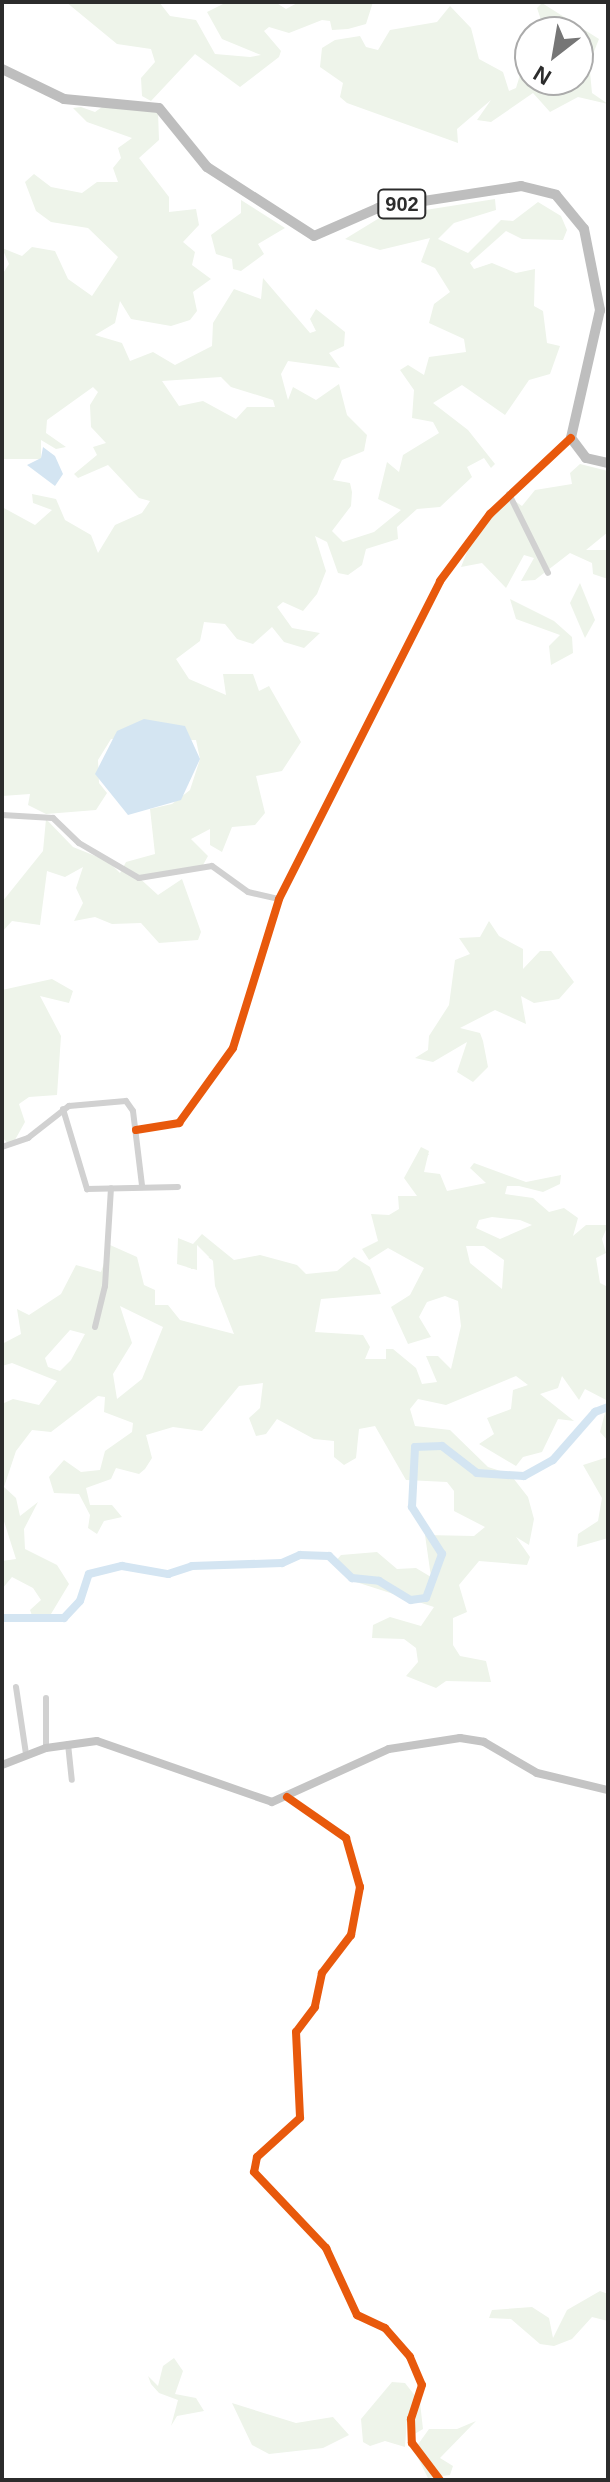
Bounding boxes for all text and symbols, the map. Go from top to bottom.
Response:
north arrow [514,16,594,96]
text: N [529,60,556,90]
road number: 902 [376,188,428,220]

